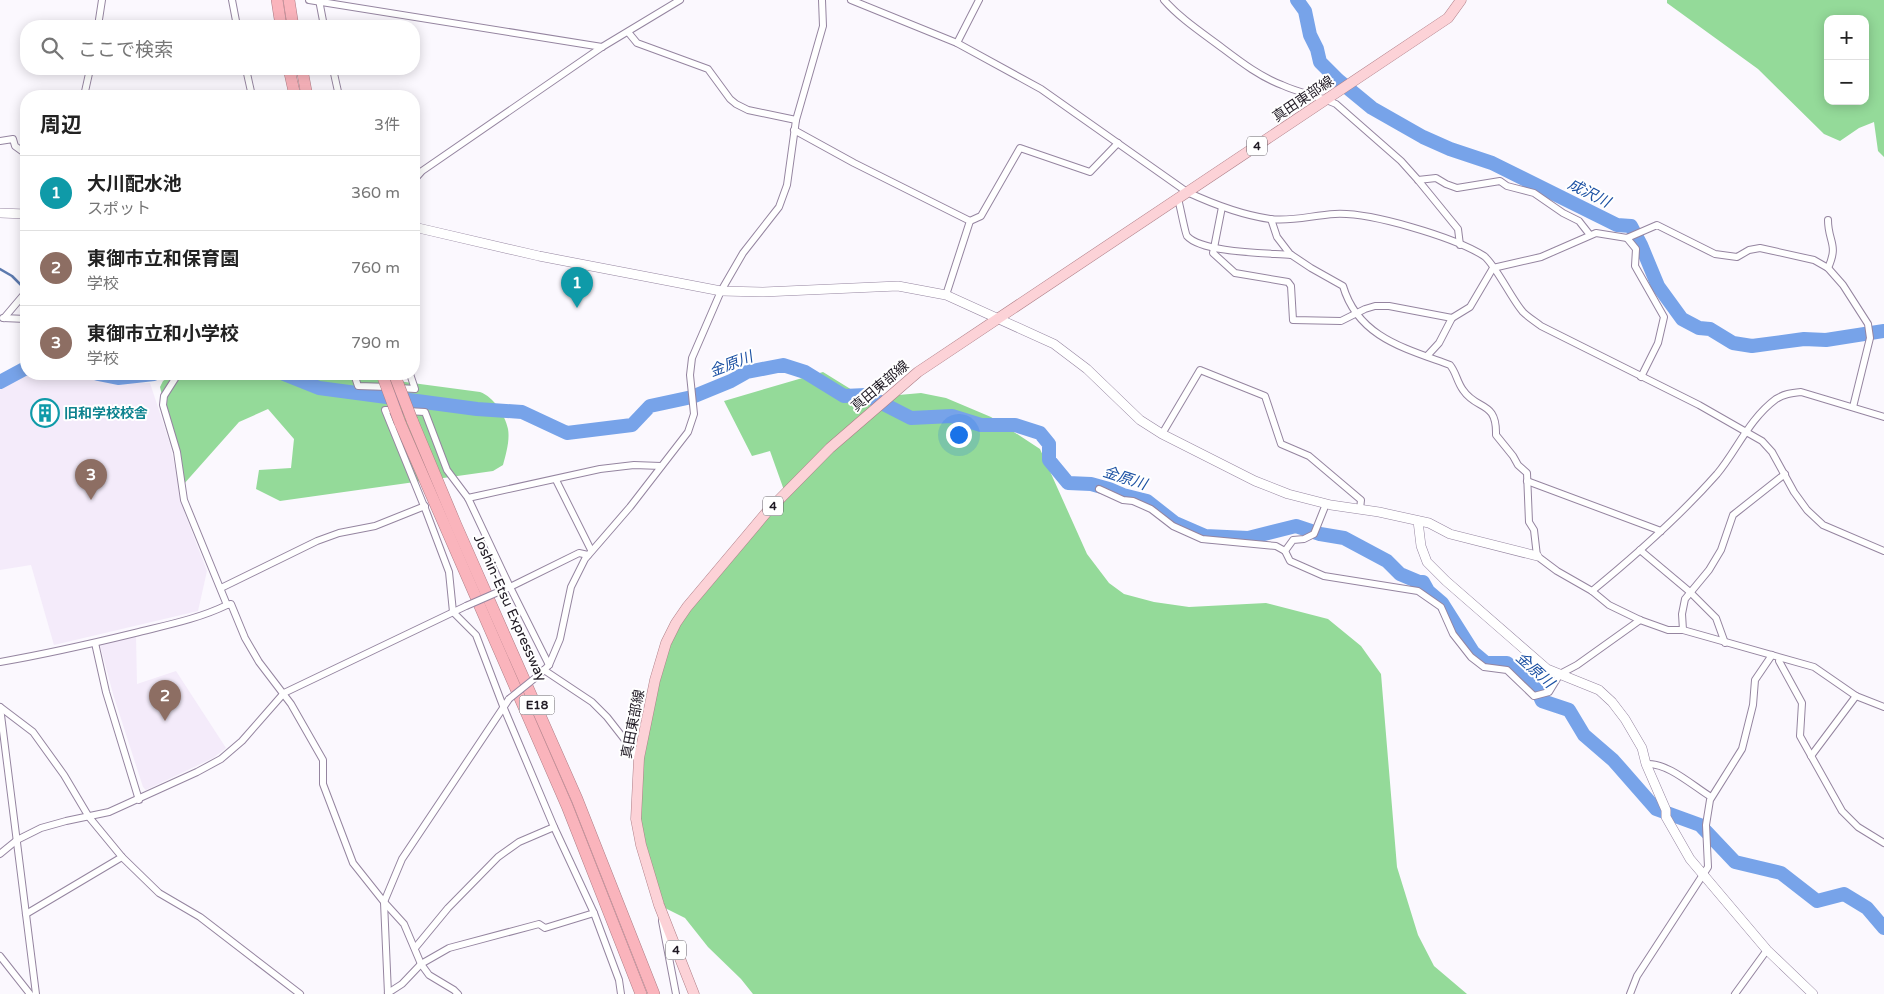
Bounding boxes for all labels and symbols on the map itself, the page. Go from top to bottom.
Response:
street label: 真田東部線 [1269,72,1337,126]
road number: 4 [1247,136,1267,156]
water label: 成沢川 [1565,175,1615,212]
pin: 1 [561,267,593,308]
water label: 金原川 [707,347,757,380]
street label: 真田東部線 [848,357,912,415]
building icon: 旧和学校校舎 [30,398,60,428]
place label: 旧和学校校舎 [64,405,148,422]
your location [946,422,972,448]
pin: 3 [75,459,107,500]
water label: 金原川 [1101,462,1151,494]
road number: 4 [763,496,783,516]
street label: Joshin-Etsu Expressway [470,532,550,685]
water label: 金原川 [1512,648,1559,693]
pin: 2 [149,680,181,721]
street label: 真田東部線 [618,688,648,760]
road number: E18 [520,696,554,714]
road number: 4 [666,940,686,960]

